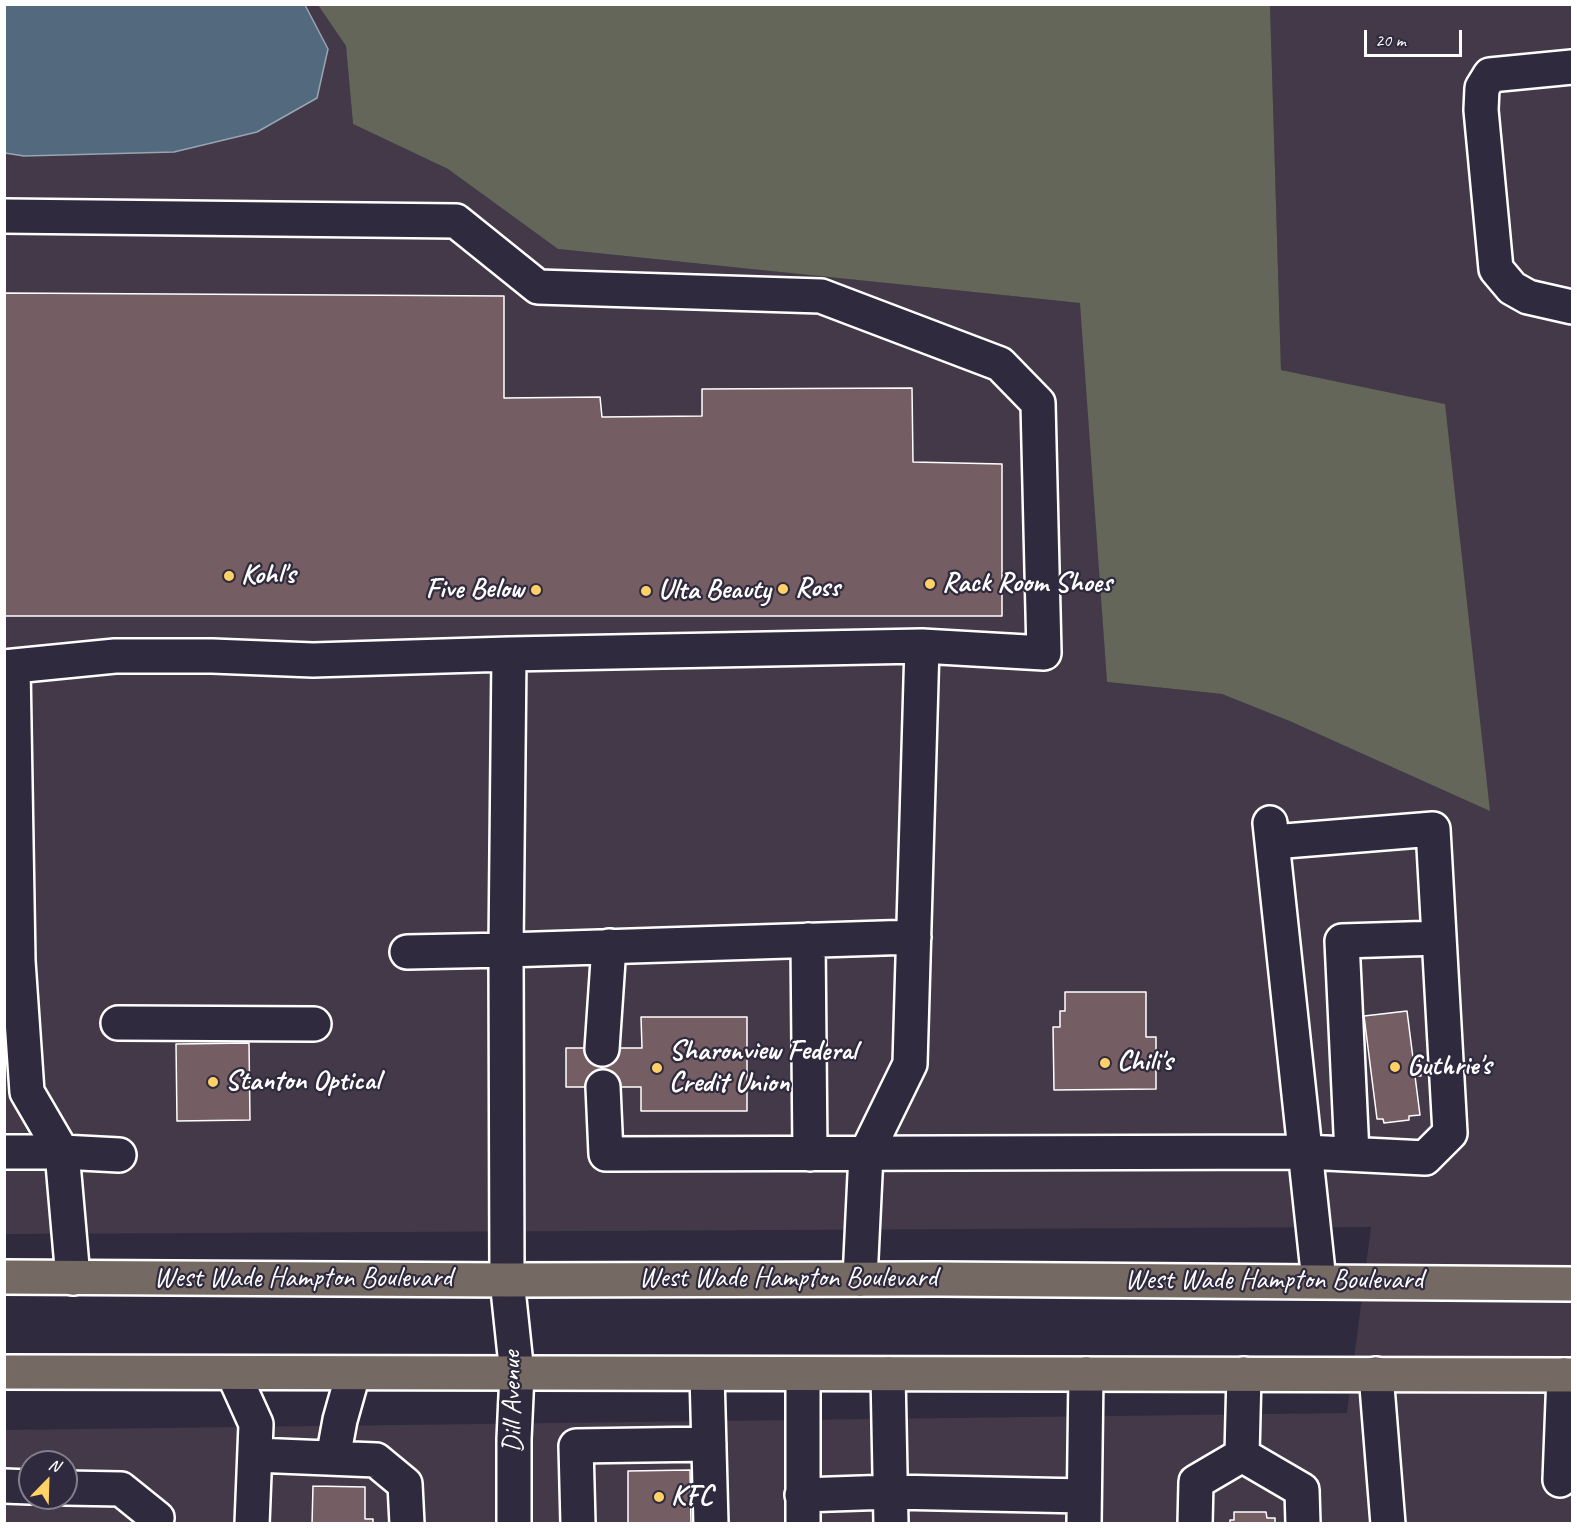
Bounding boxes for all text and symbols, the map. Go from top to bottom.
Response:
scale bar [1367,18,1464,56]
text: 20 m [1375,29,1406,51]
place label: Kohl's [241,559,295,593]
place label: Rack Room Shoes [942,567,1112,601]
marker: Kohl's [222,569,236,583]
place label: Ross [795,572,840,606]
place label: Five Below [426,573,524,607]
place label: Ulta Beauty [658,574,771,608]
marker: Rack Room Shoes [923,577,937,591]
marker: Ross [776,582,790,596]
marker: Five Below [529,583,543,597]
marker: Ulta Beauty [639,584,653,598]
place label: Sharonview Federal Credit Union [669,1035,857,1101]
place label: Chili's [1117,1046,1173,1080]
place label: Guthrie's [1407,1050,1491,1084]
marker: Chili's [1098,1056,1112,1070]
marker: Guthrie's [1388,1060,1402,1074]
marker: Sharonview Federal Credit Union [650,1061,664,1075]
place label: Stanton Optical [225,1065,380,1099]
marker: Stanton Optical [206,1075,220,1089]
street label: West Wade Hampton Boulevard [154,1262,452,1296]
street label: West Wade Hampton Boulevard [639,1262,937,1296]
street label: West Wade Hampton Boulevard [1125,1264,1423,1298]
street label: Dill Avenue [495,1351,531,1453]
north arrow [18,1450,78,1510]
text: N [46,1454,63,1476]
place label: KFC [671,1480,713,1514]
marker: KFC [652,1490,666,1504]

